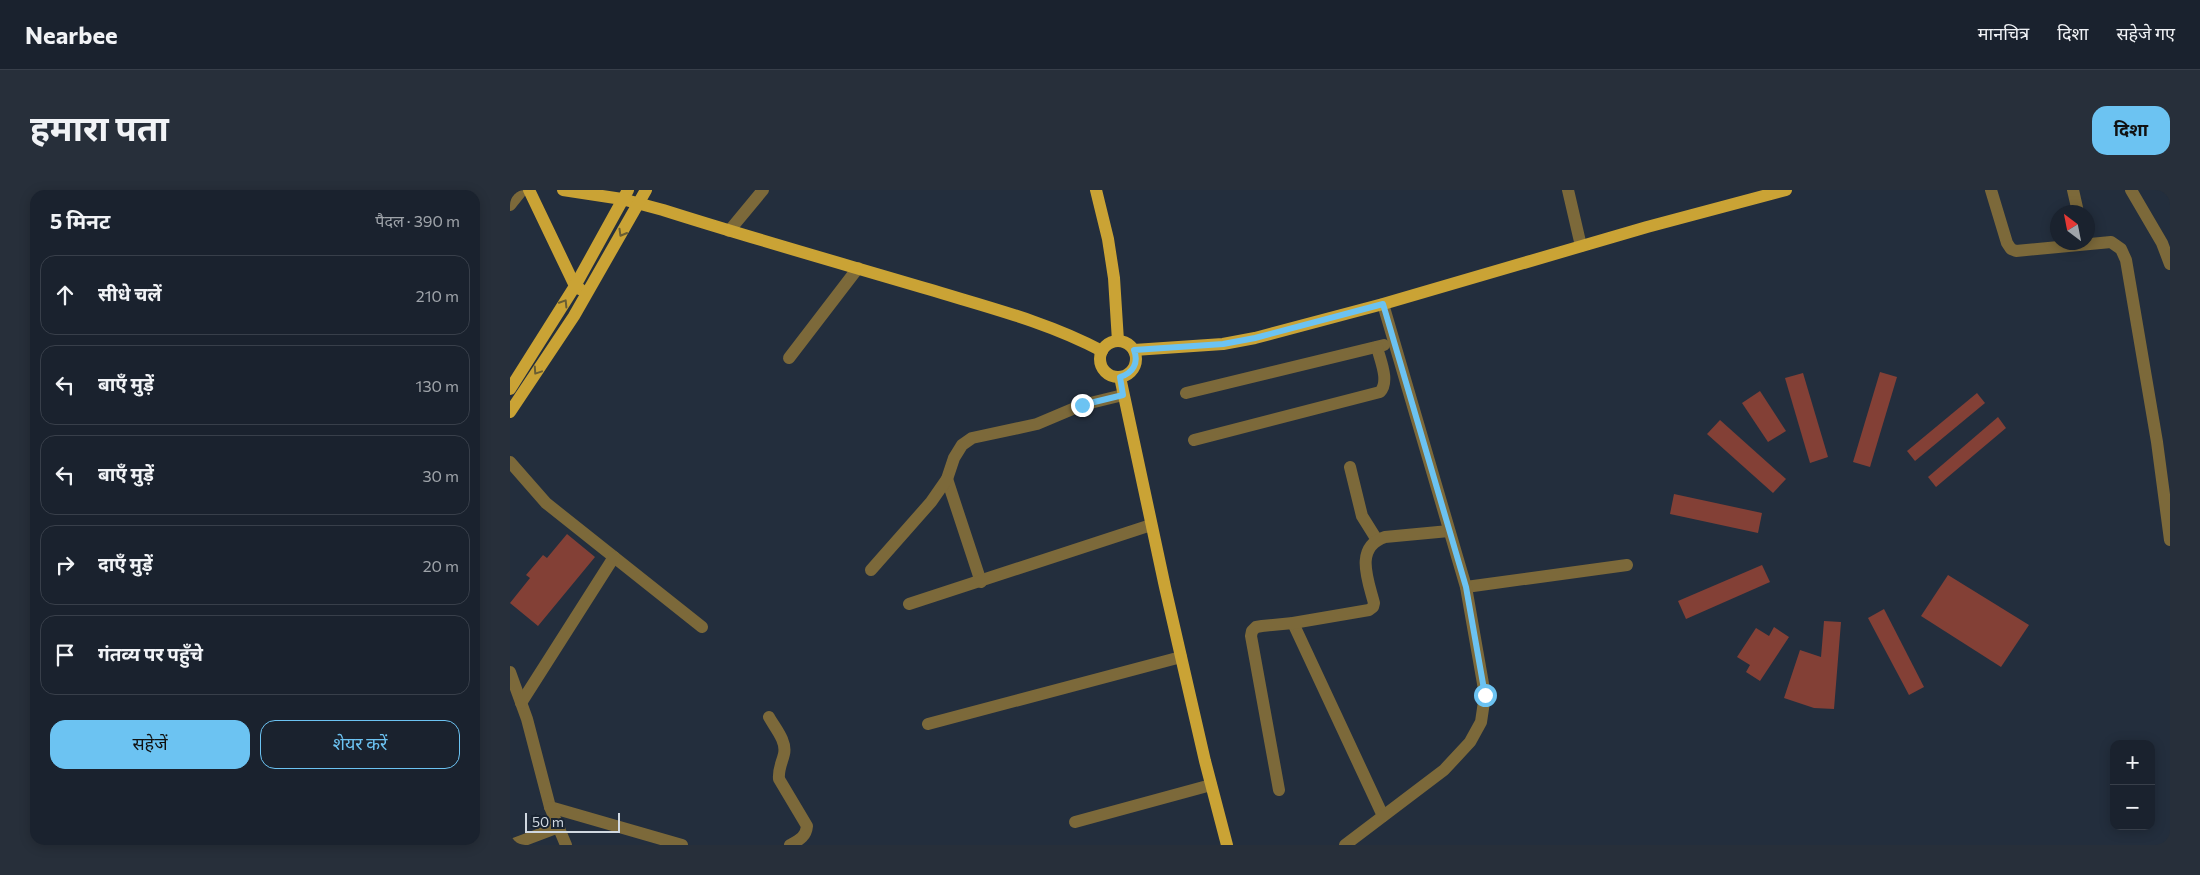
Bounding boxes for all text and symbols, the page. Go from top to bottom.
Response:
text: Nearbee [25,20,118,49]
text: मानचित्र [1978,22,2029,44]
text: दिशा [2057,22,2088,44]
text: सहेजे गए [2116,22,2175,44]
text: हमारा पता [30,105,169,148]
button: दिशा [2092,106,2170,155]
north arrow [2050,205,2095,250]
text: 5 मिनट [50,208,110,233]
text: पैदल · 390 m [375,211,460,230]
one-way arrow [619,227,629,236]
icon: ahead [51,281,79,309]
text: सीधे चलें [98,282,162,305]
text: 210 m [416,286,459,305]
one-way arrow [558,299,567,309]
one-way arrow [534,365,543,375]
icon: left [51,371,79,399]
text: बाएँ मुड़ें [98,372,154,395]
text: 130 m [416,376,459,395]
route end [1071,394,1094,417]
icon: left [51,461,79,489]
text: बाएँ मुड़ें [98,462,154,485]
text: 30 m [422,466,459,485]
icon: right [51,551,79,579]
text: दाएँ मुड़ें [98,552,153,575]
text: 20 m [423,556,459,575]
icon: arrive [51,641,79,669]
text: गंतव्य पर पहुँचे [98,642,203,665]
route start [1474,684,1497,707]
button: सहेजें [50,720,250,769]
button: शेयर करें [260,720,460,769]
map controls [2110,740,2155,830]
button: + [2110,740,2155,785]
button: − [2110,785,2155,830]
scale bar [525,810,620,833]
text: 50 m [532,813,564,830]

